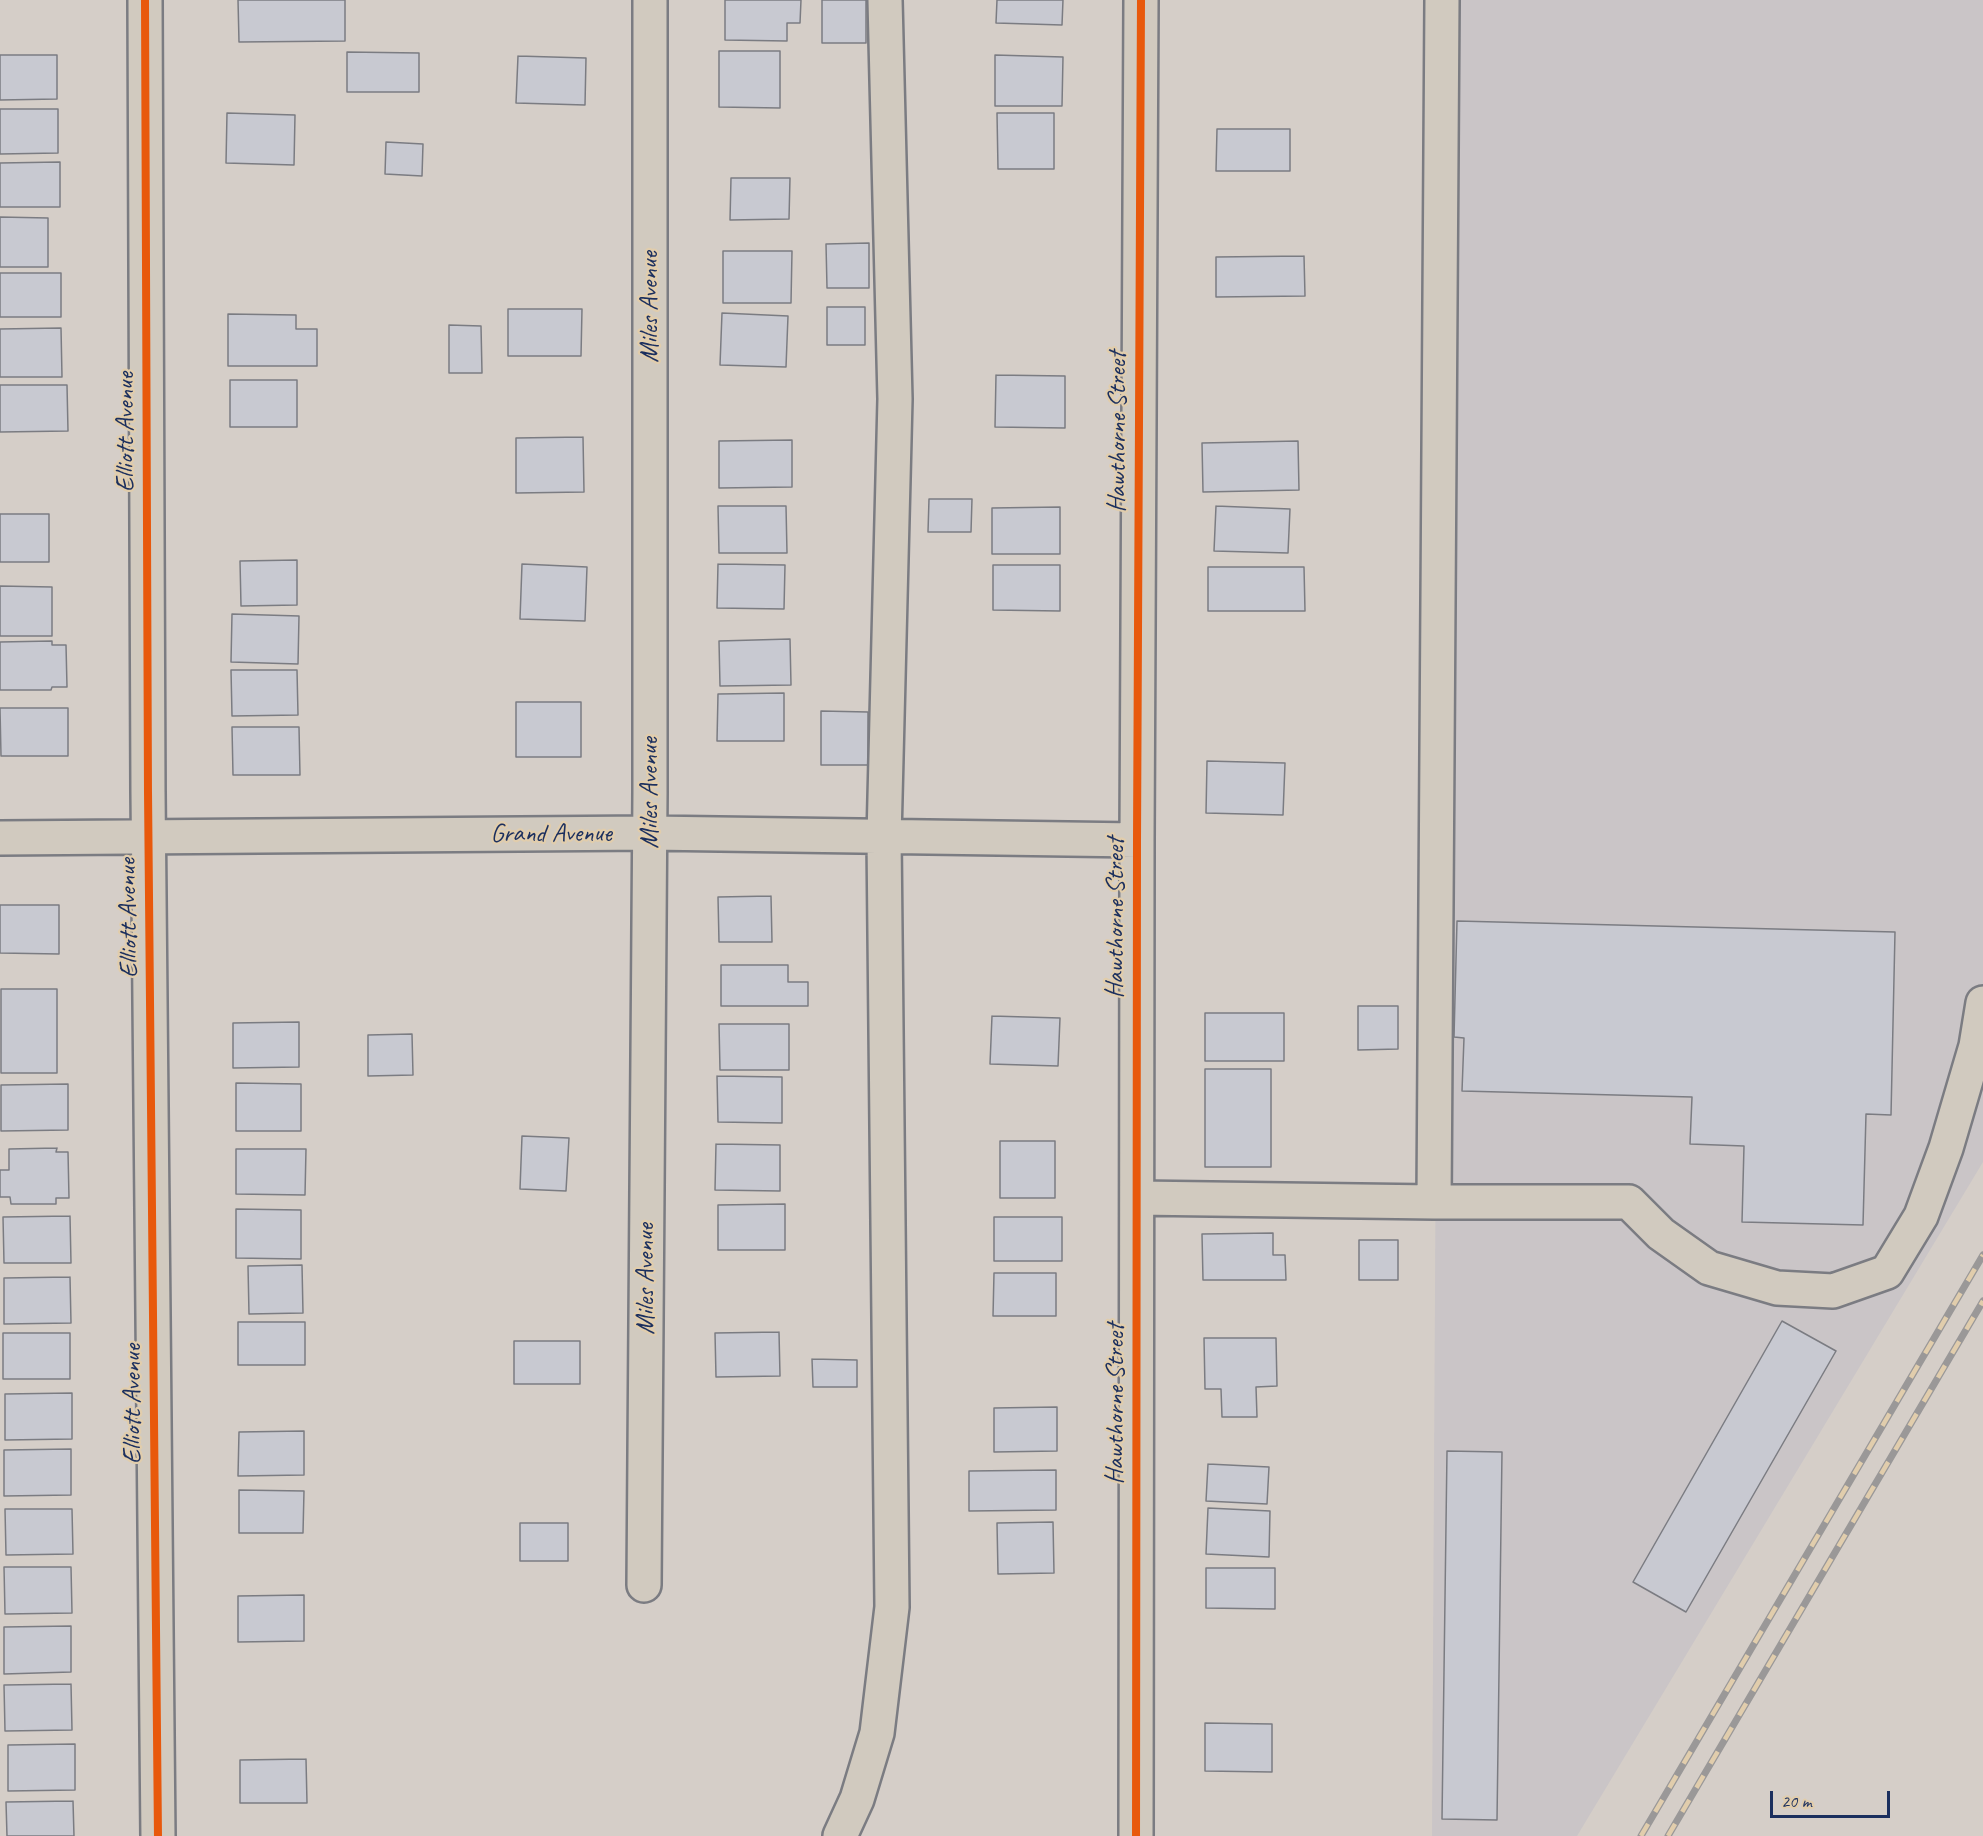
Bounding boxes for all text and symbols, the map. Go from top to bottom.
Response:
street label: Miles Avenue [634,251,666,363]
street label: Hawthorne Street [1102,351,1134,513]
street label: Elliott Avenue [110,372,142,492]
street label: Miles Avenue [634,737,666,849]
street label: Grand Avenue [490,818,612,850]
street label: Hawthorne Street [1100,837,1132,999]
street label: Elliott Avenue [112,858,146,978]
street label: Miles Avenue [630,1223,662,1335]
street label: Hawthorne Street [1100,1323,1132,1485]
street label: Elliott Avenue [117,1344,149,1464]
scale bar [1773,1779,1893,1817]
text: 20 m [1781,1790,1812,1812]

